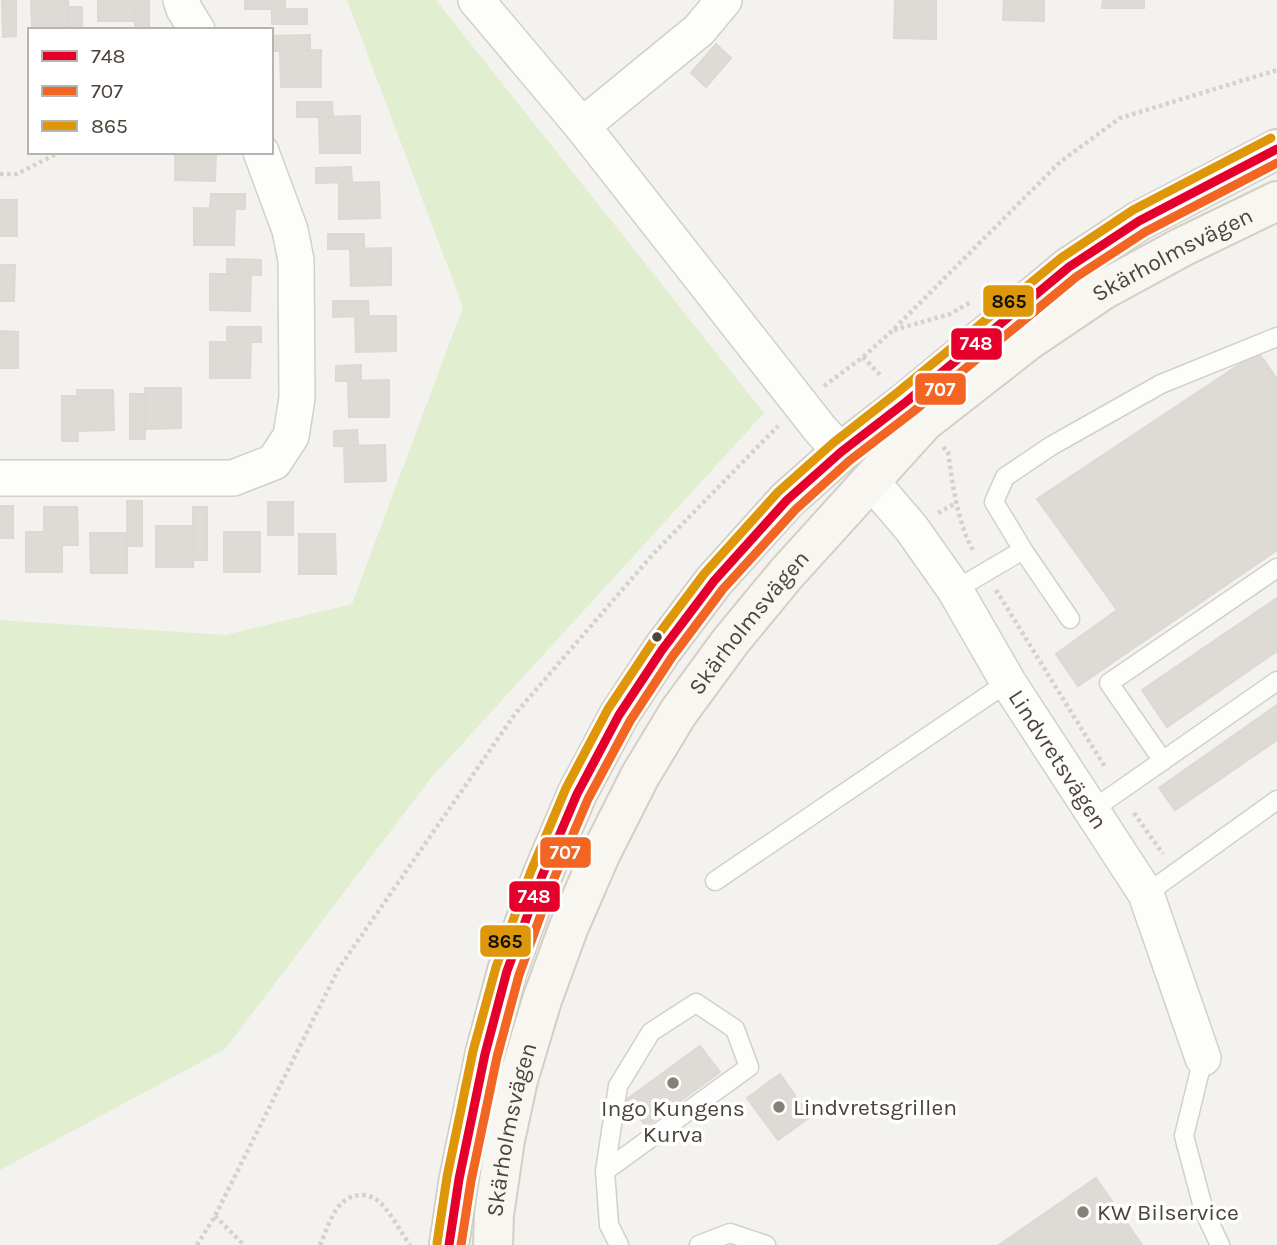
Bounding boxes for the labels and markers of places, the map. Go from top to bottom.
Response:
unlabelled marker [650,630,664,644]
marker: Ingo Kungens Kurva [665,1075,681,1091]
place label: Lindvretsgrillen [793,1094,957,1121]
place label: Ingo Kungens Kurva [601,1095,745,1148]
marker: Lindvretsgrillen [771,1099,787,1115]
place label: KW Bilservice [1097,1199,1239,1226]
marker: KW Bilservice [1075,1204,1091,1220]

